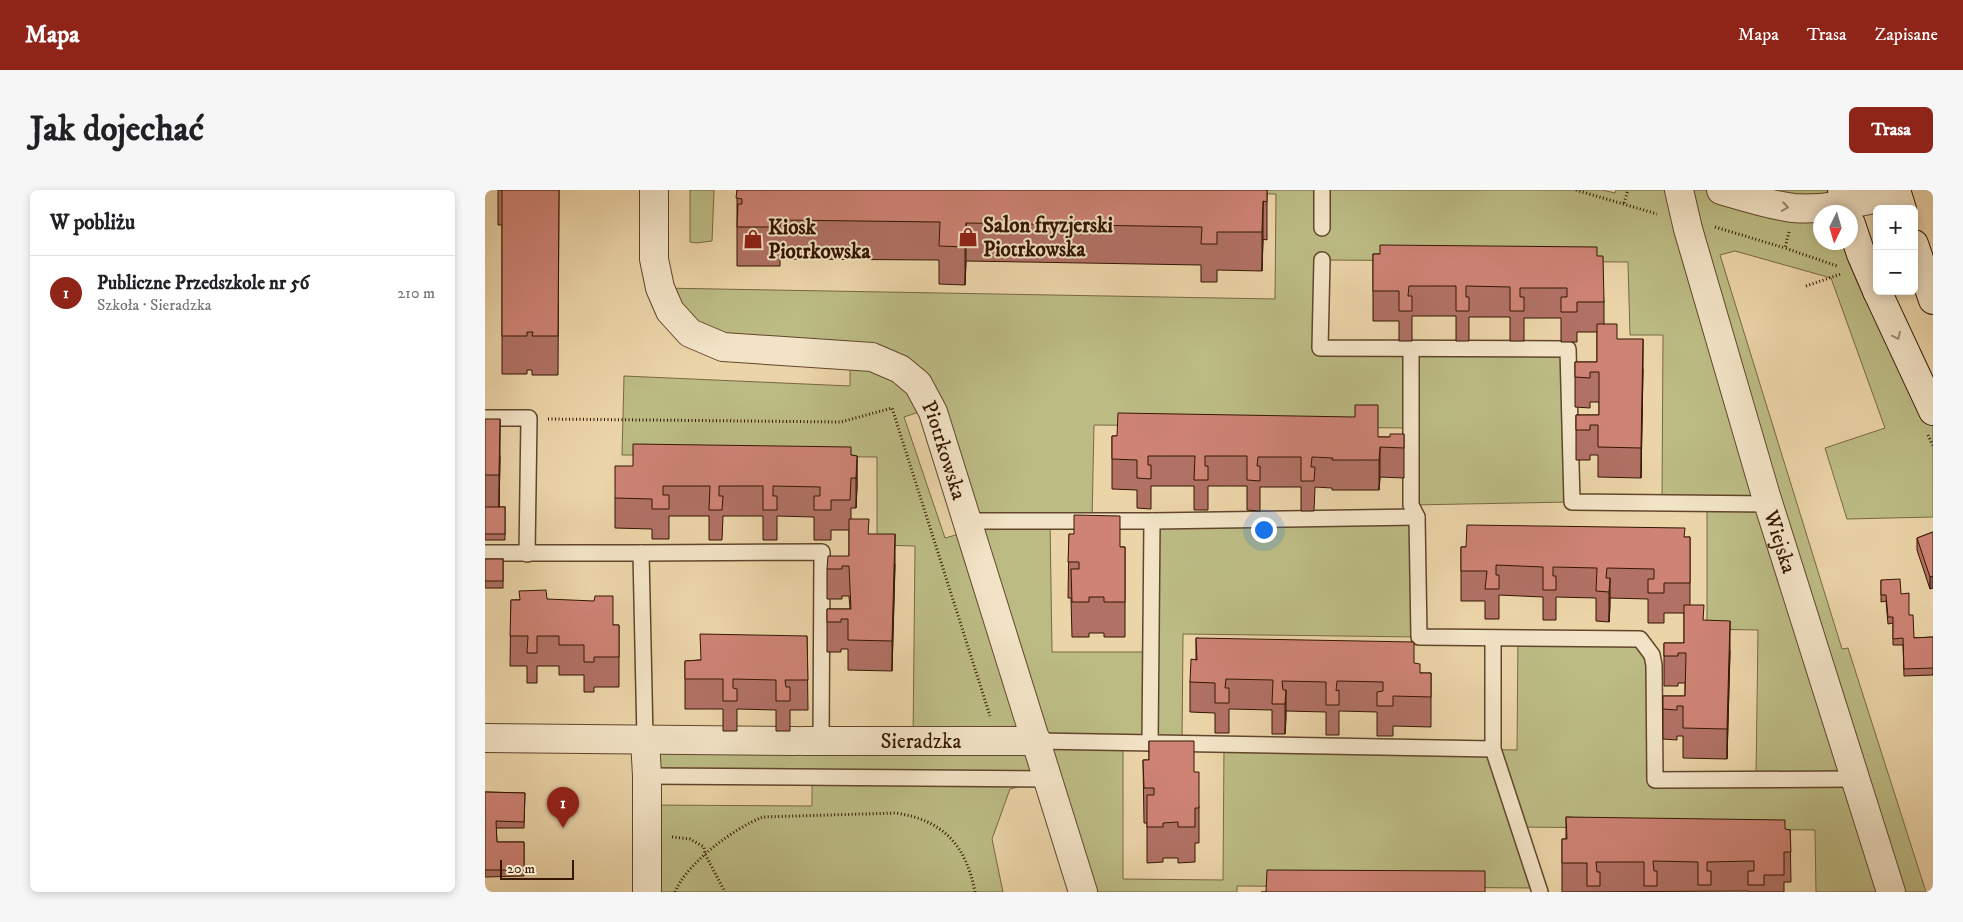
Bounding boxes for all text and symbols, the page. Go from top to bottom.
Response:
text: Mapa [25,20,79,50]
text: Mapa [1738,24,1779,46]
text: Trasa [1807,24,1847,46]
text: Zapisane [1875,24,1938,46]
button: Trasa [1849,107,1933,153]
text: Jak dojechać [30,108,204,152]
one-way arrow [1781,201,1790,211]
north arrow [1813,205,1858,250]
map controls [1873,205,1918,295]
button: + [1873,205,1918,250]
text: W pobliżu [50,210,135,236]
place label: Salon fryzjerski Piotrkowska [983,213,1113,263]
place label: Kiosk Piotrkowska [768,215,871,265]
shop icon: Salon fryzjerski Piotrkowska [957,226,979,248]
shop icon: Kiosk Piotrkowska [742,228,764,250]
button: − [1873,250,1918,295]
text: Publiczne Przedszkole nr 56 [97,272,310,295]
text: 1 [63,283,69,303]
text: 210 m [397,283,435,303]
text: Szkoła · Sieradzka [97,295,212,315]
one-way arrow [1891,331,1902,340]
street label: Piotrkowska [915,396,972,503]
street label: Wiejska [1757,506,1802,577]
your location [1251,517,1277,543]
street label: Sieradzka [881,729,961,755]
pin: 1 [547,787,579,828]
scale bar [500,857,574,880]
text: 20 m [507,860,535,878]

